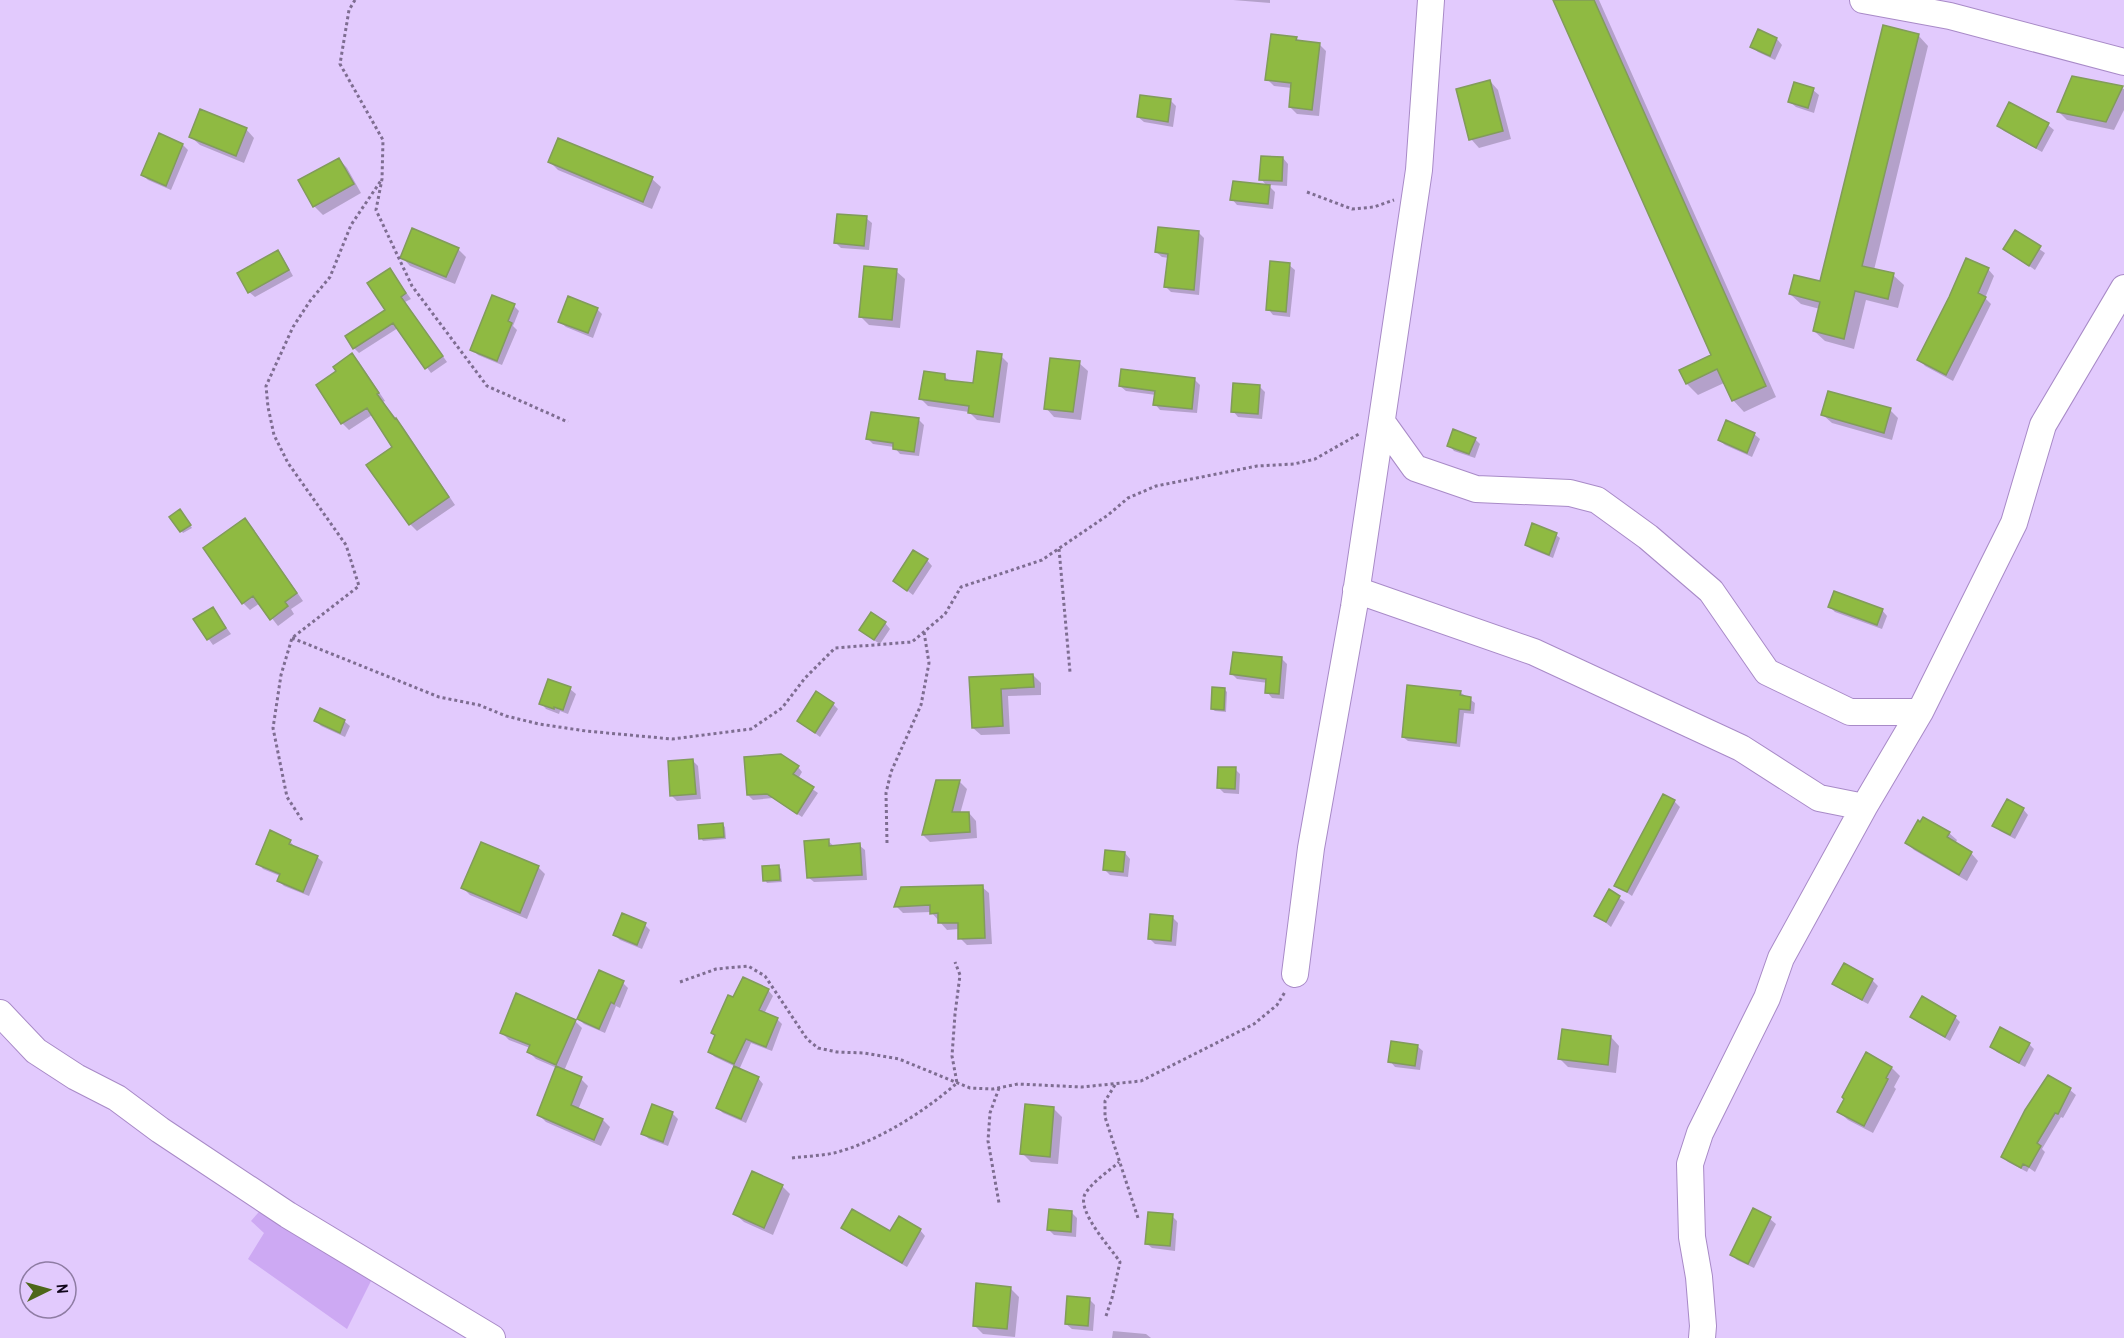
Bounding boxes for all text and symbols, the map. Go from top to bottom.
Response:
north arrow [18,1260,78,1320]
text: N [52,1283,74,1294]

